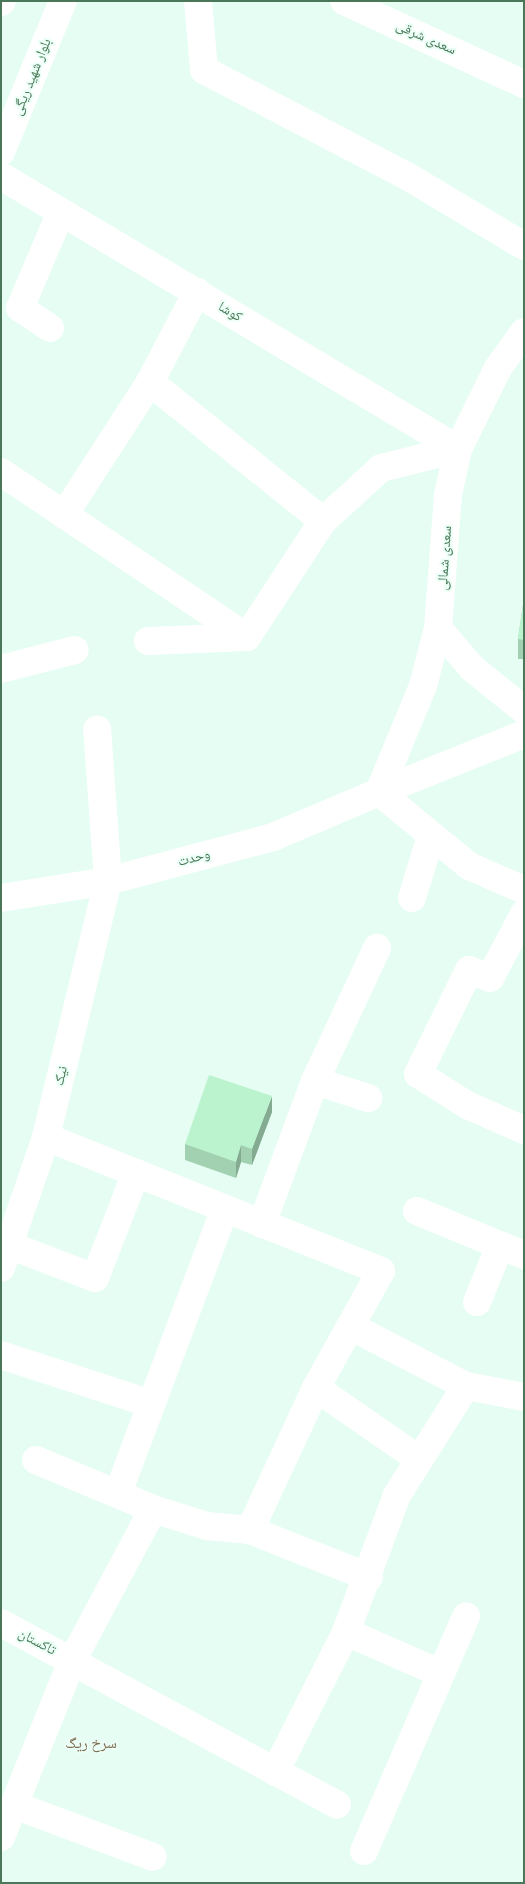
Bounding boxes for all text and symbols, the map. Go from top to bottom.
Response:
street label: سعدی شرقی [393,17,459,59]
street label: بلوار شهید ریگی [9,36,55,118]
street label: کوشا [215,298,245,326]
street label: سعدی شمالی [434,525,456,591]
street label: وحدت [176,846,212,870]
street label: نیک [50,1064,72,1088]
street label: تاکستان [15,1625,59,1659]
district label: سرخ ریگ [65,1735,117,1753]

